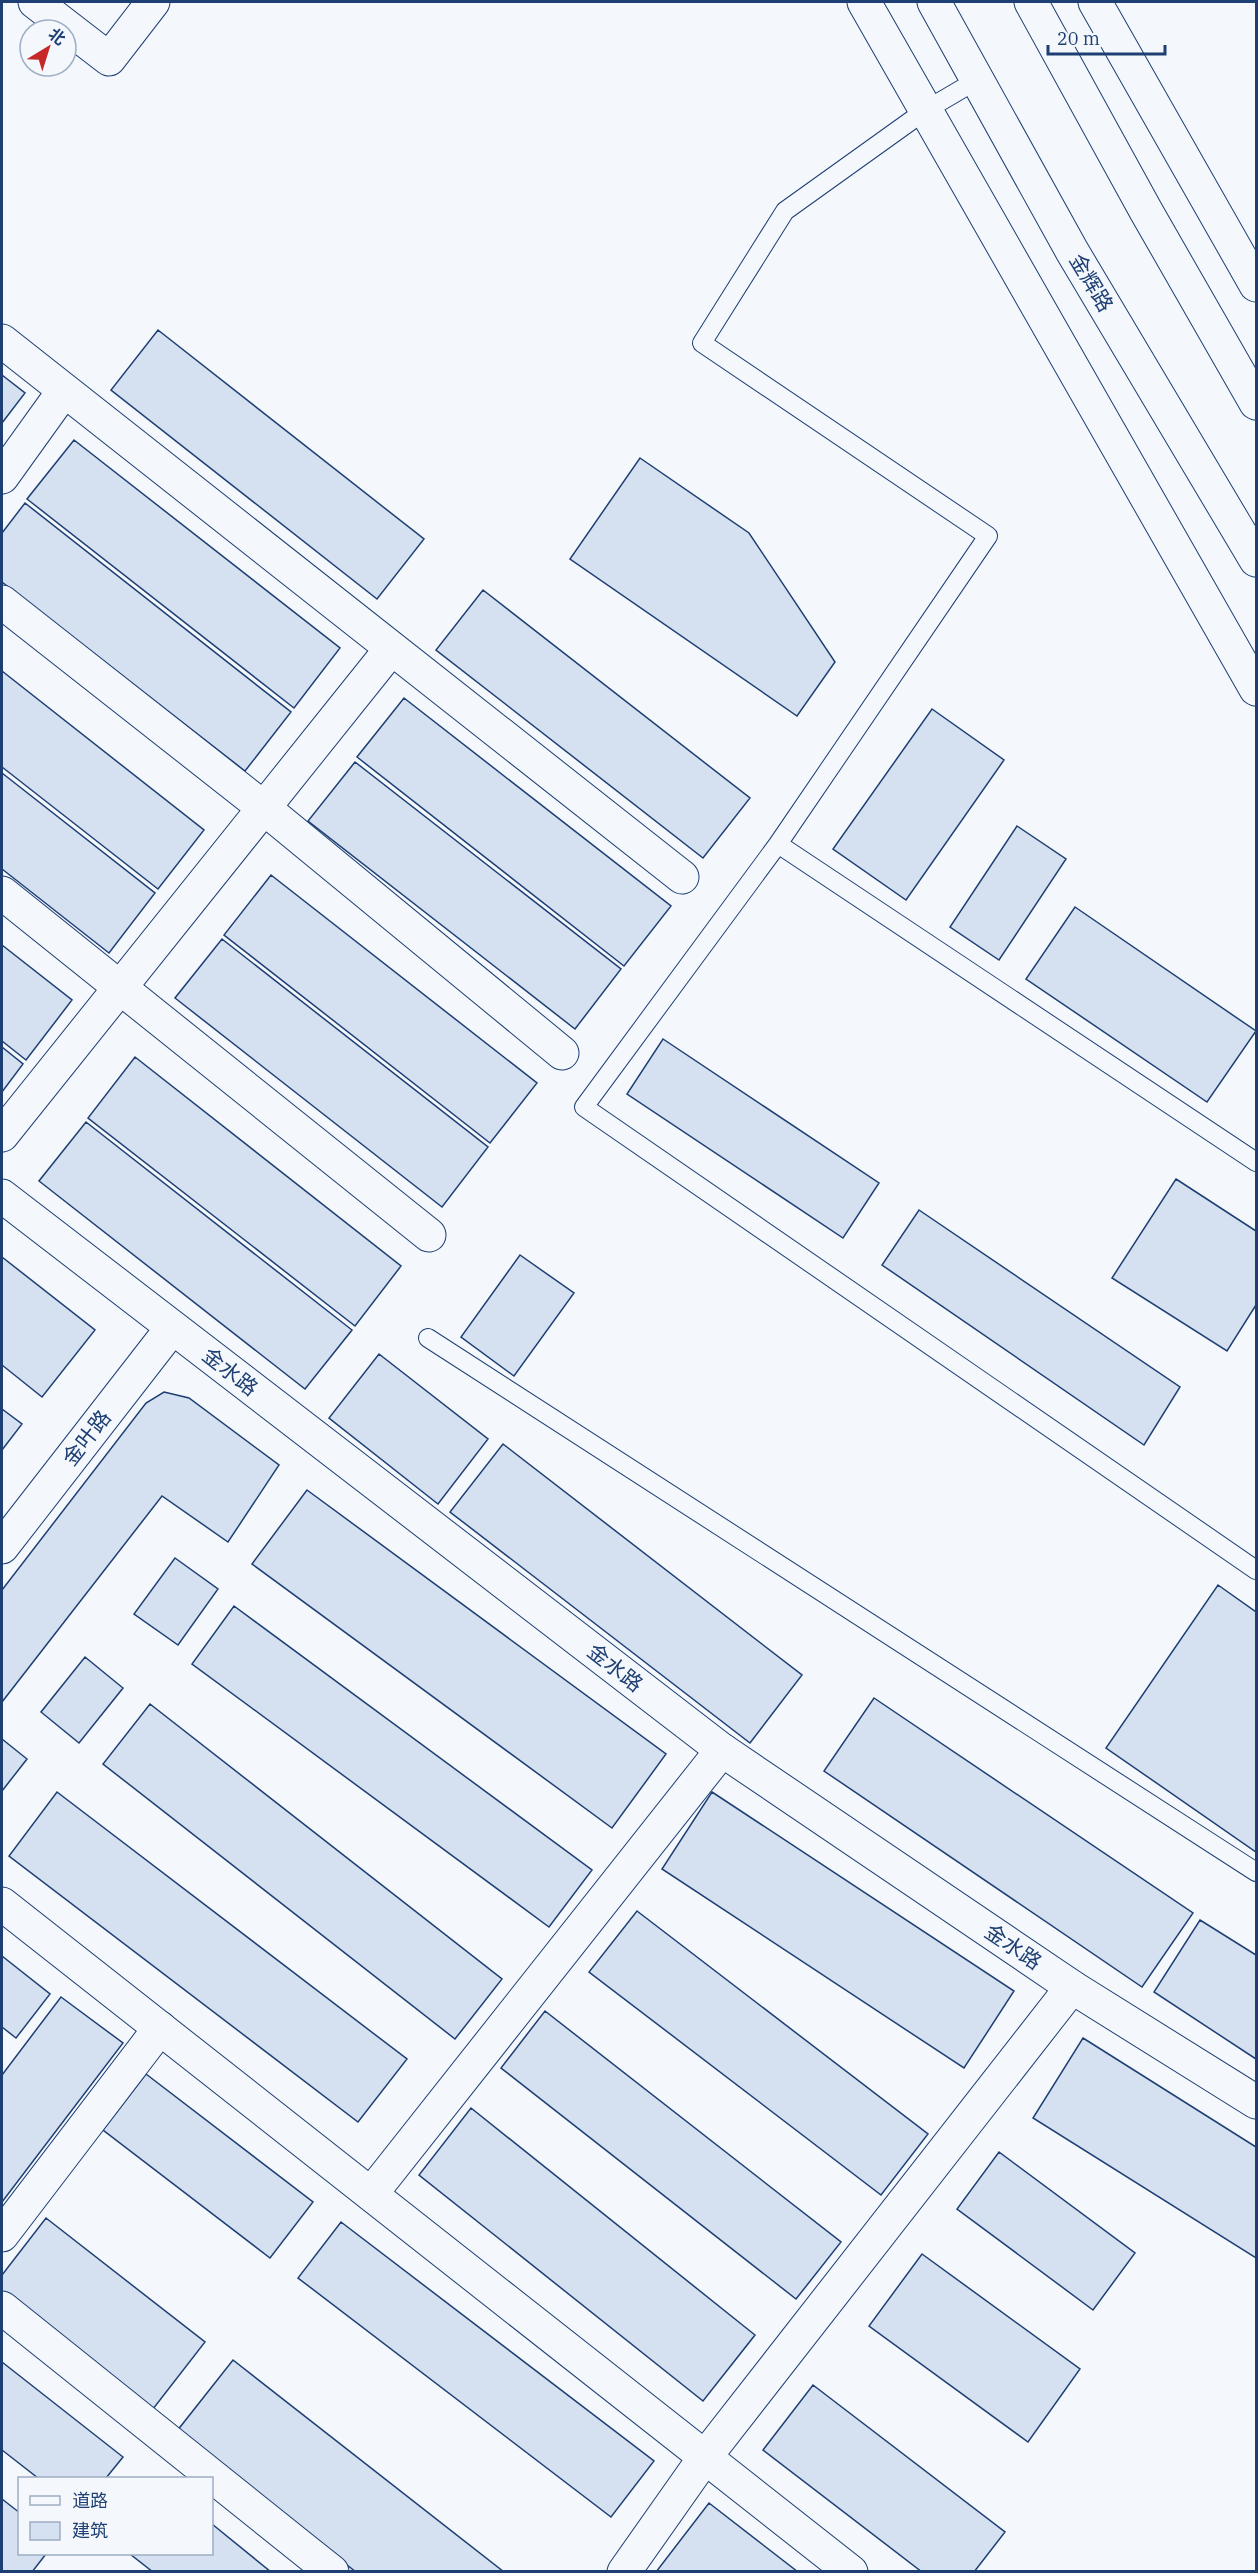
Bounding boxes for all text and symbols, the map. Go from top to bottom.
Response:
north arrow [18,18,78,78]
scale bar [1048,18,1165,56]
text: 北 [45,23,70,49]
text: 20 m [1057,27,1100,50]
street label: 金辉路 [1064,248,1120,317]
street label: 金水路 [197,1341,264,1402]
street label: 金叶路 [56,1404,117,1471]
street label: 金水路 [582,1637,649,1698]
street label: 金水路 [980,1917,1048,1975]
legend [18,2477,213,2555]
text: 道路 [72,2489,108,2512]
text: 建筑 [72,2519,108,2542]

